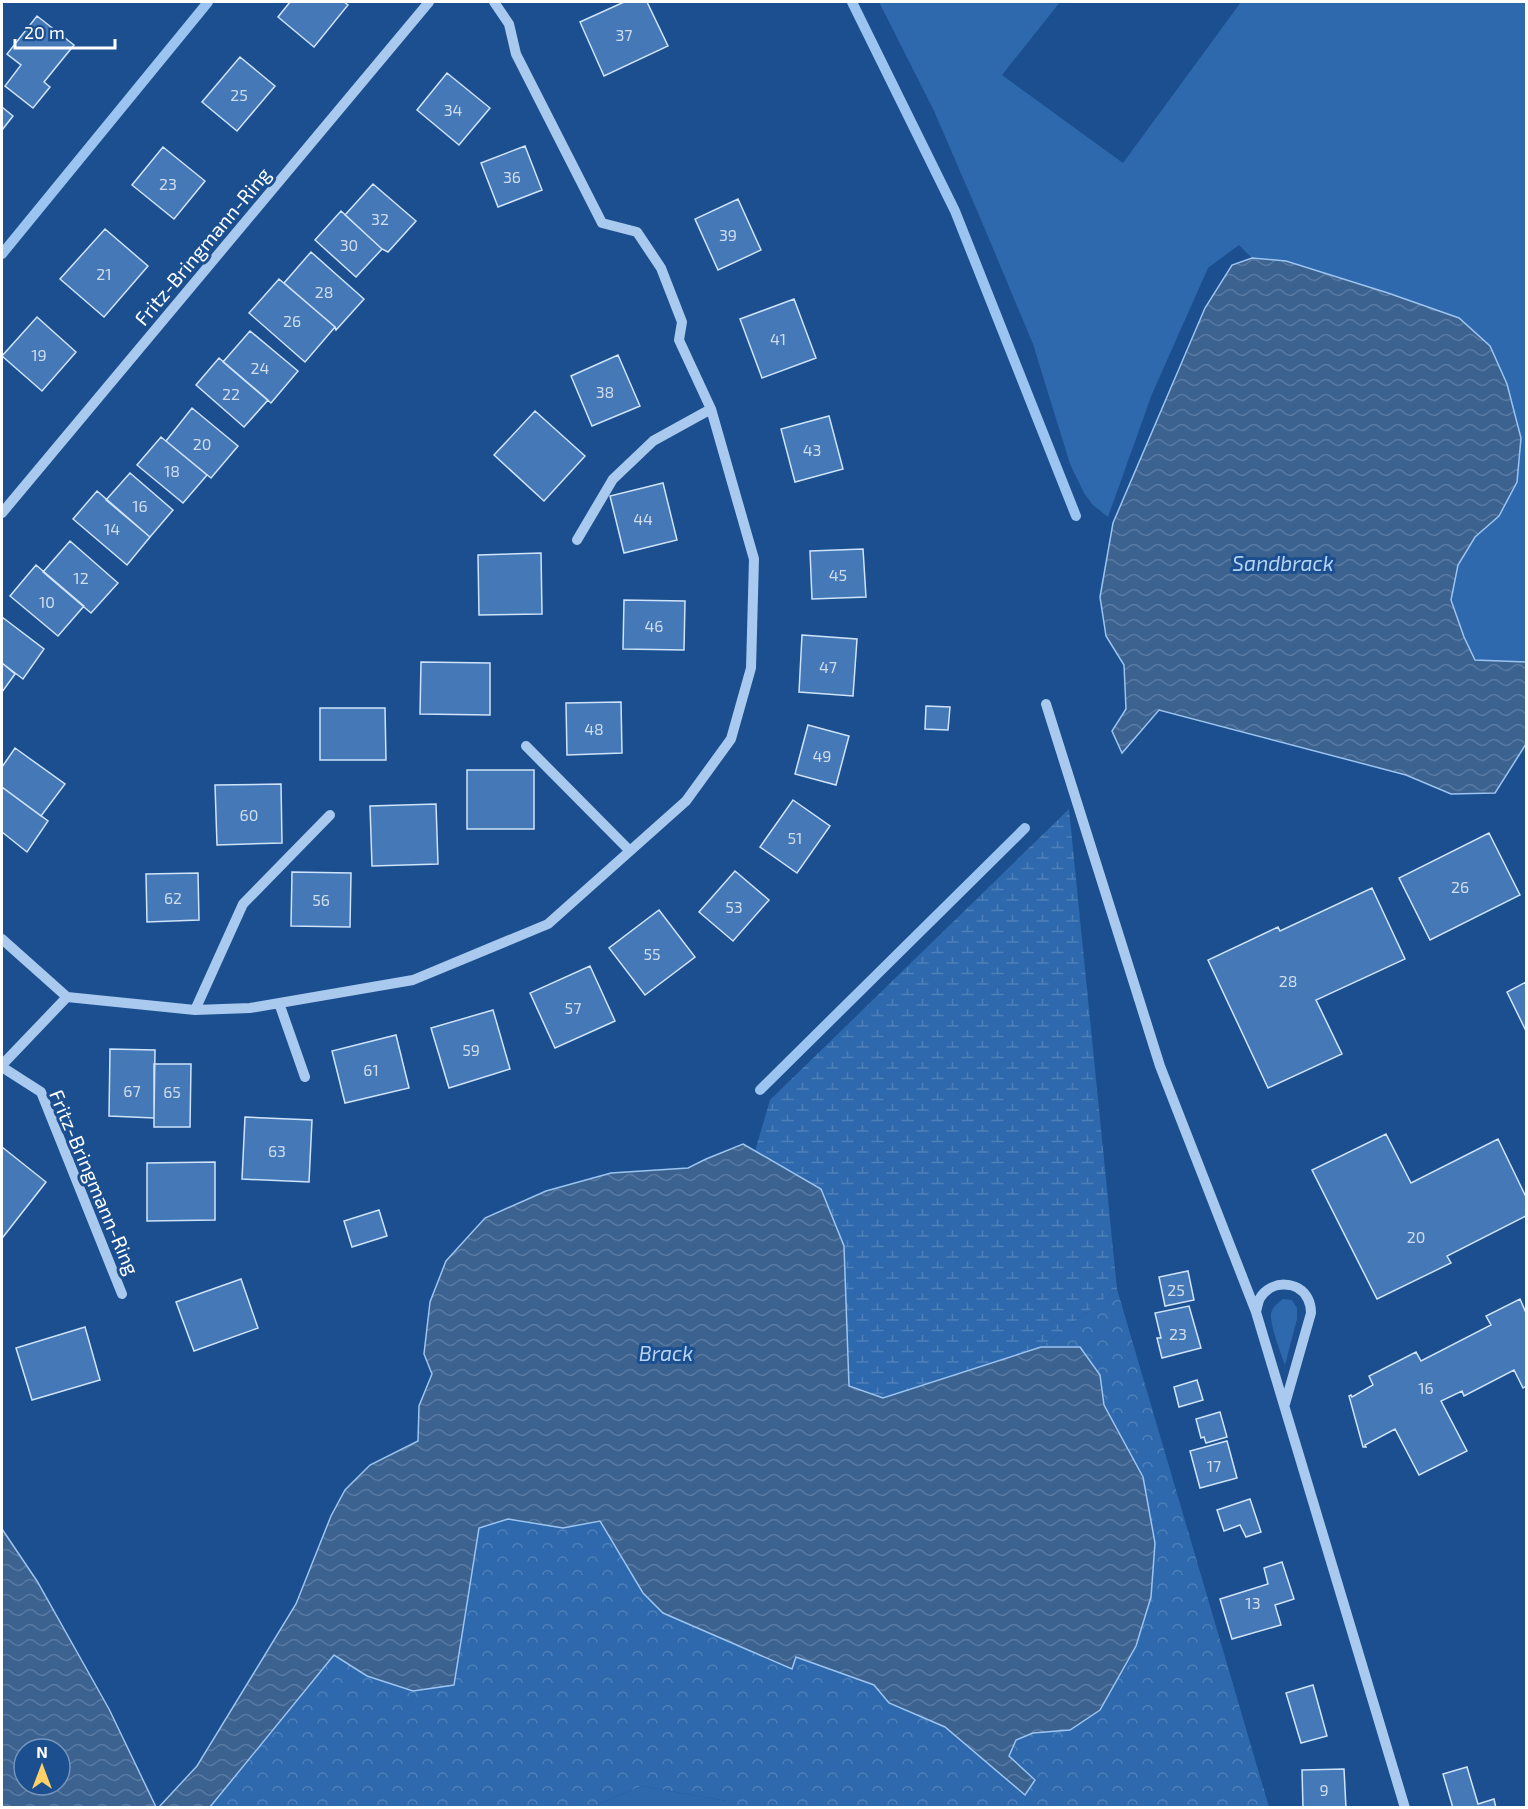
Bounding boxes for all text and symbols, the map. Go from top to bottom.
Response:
scale bar [15,12,116,50]
text: 20 m [24,21,65,43]
house number: 37 [615,25,633,44]
house number: 25 [230,85,248,104]
house number: 34 [444,100,463,119]
street label: Fritz-Bringmann-Ring [129,162,275,330]
house number: 36 [503,167,521,186]
house number: 23 [159,174,177,193]
house number: 32 [371,209,389,228]
house number: 39 [719,225,737,244]
house number: 30 [340,235,358,254]
house number: 21 [96,264,112,283]
house number: 28 [315,282,333,301]
house number: 26 [283,311,301,330]
house number: 41 [770,329,786,348]
house number: 19 [31,345,47,364]
house number: 24 [251,358,270,377]
house number: 38 [596,382,614,401]
house number: 22 [222,384,240,403]
house number: 20 [193,434,211,453]
house number: 43 [803,440,821,459]
house number: 18 [164,461,180,480]
house number: 16 [132,496,148,515]
house number: 44 [633,509,653,528]
house number: 14 [104,519,120,538]
water label: Sandbrack [1232,550,1334,575]
house number: 45 [829,565,847,584]
house number: 12 [73,568,89,587]
house number: 10 [39,592,55,611]
house number: 46 [645,616,664,635]
house number: 47 [819,657,837,676]
house number: 48 [584,719,604,738]
house number: 49 [813,746,832,765]
house number: 60 [240,805,258,824]
house number: 51 [788,828,802,847]
house number: 26 [1451,877,1469,896]
house number: 62 [164,888,182,907]
house number: 56 [312,890,330,909]
house number: 53 [725,897,743,916]
house number: 55 [643,944,661,963]
house number: 28 [1279,971,1297,990]
house number: 57 [565,998,581,1017]
house number: 59 [462,1040,480,1059]
house number: 61 [363,1060,379,1079]
house number: 67 [123,1081,141,1100]
house number: 65 [163,1082,181,1101]
street label: Fritz-Bringmann-Ring [45,1086,145,1278]
house number: 63 [268,1141,286,1160]
house number: 20 [1407,1227,1425,1246]
house number: 25 [1167,1280,1185,1299]
house number: 23 [1169,1324,1187,1343]
water label: Brack [639,1340,693,1365]
house number: 16 [1418,1378,1434,1397]
house number: 17 [1207,1456,1221,1475]
house number: 13 [1245,1593,1261,1612]
north arrow [12,1737,72,1797]
text: N [36,1742,48,1761]
house number: 9 [1319,1780,1329,1799]

